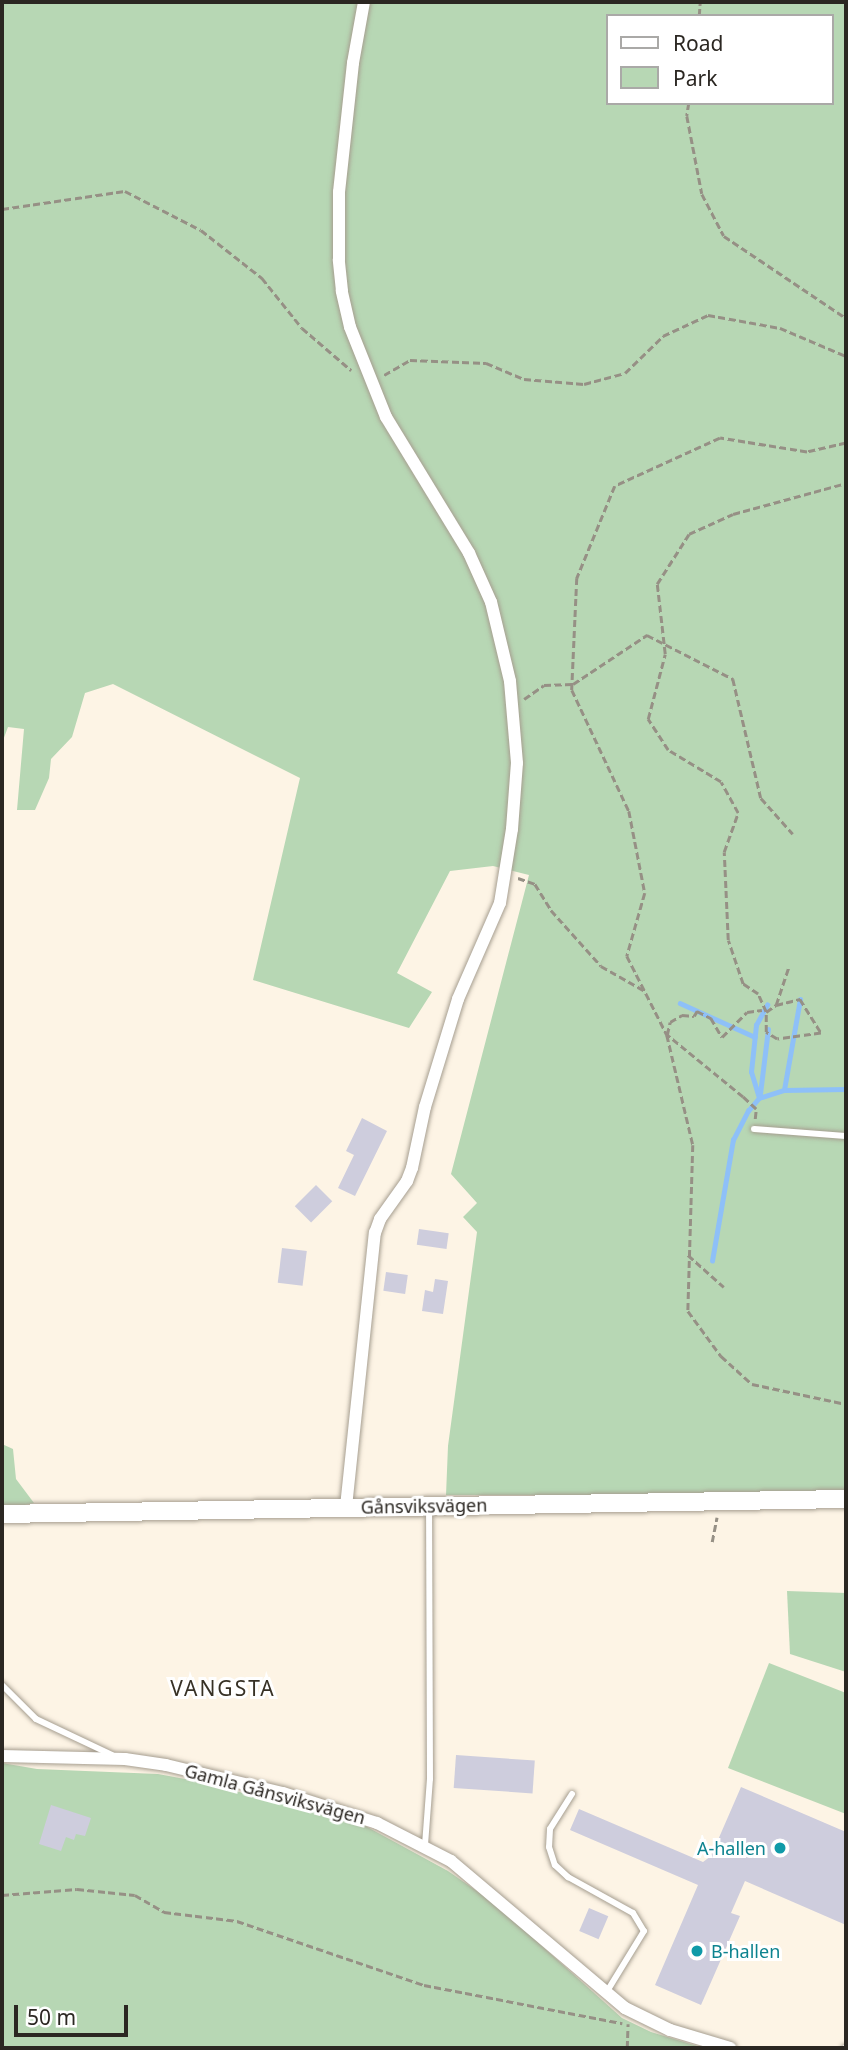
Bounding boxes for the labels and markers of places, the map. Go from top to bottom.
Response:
place label: A-hallen [697,1837,766,1859]
marker: A-hallen [772,1840,788,1856]
place label: B-hallen [711,1940,780,1962]
marker: B-hallen [689,1943,705,1959]

